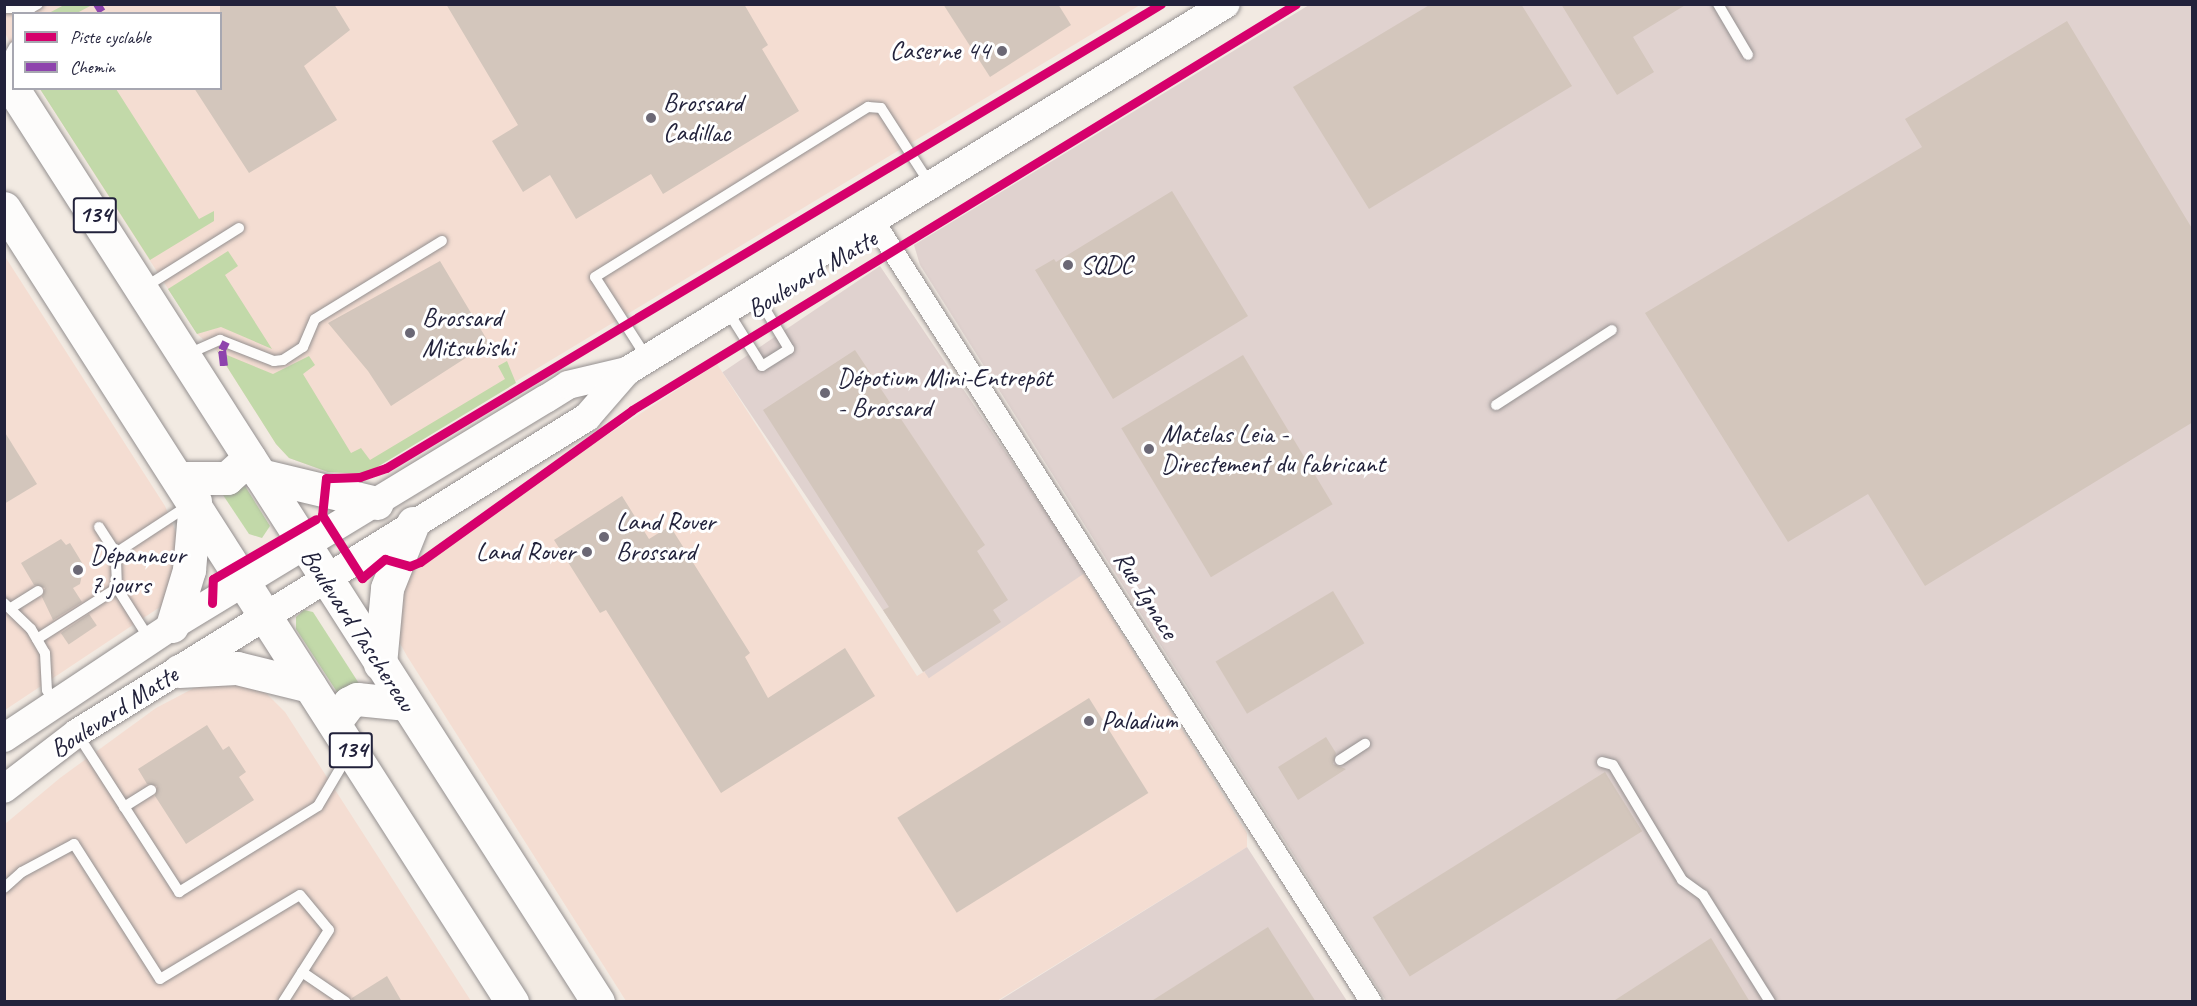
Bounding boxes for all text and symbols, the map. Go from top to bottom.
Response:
legend [12,12,222,90]
text: Piste cyclable [70,26,151,48]
place label: Caserne 44 [890,35,990,67]
marker: Caserne 44 [995,44,1009,58]
text: Chemin [70,56,115,78]
place label: Brossard Cadillac [663,87,743,148]
marker: Brossard Cadillac [644,111,658,125]
road number: 134 [72,194,118,236]
street label: Boulevard Matte [741,223,883,325]
place label: SQDC [1080,249,1132,281]
marker: SQDC [1061,258,1075,272]
place label: Brossard Mitsubishi [422,302,515,364]
marker: Brossard Mitsubishi [403,326,417,340]
place label: Dépotium Mini-Entrepôt - Brossard [837,362,1052,424]
marker: Dépotium Mini-Entrepôt - Brossard [818,386,832,400]
place label: Matelas Leia - Directement du fabricant [1161,418,1385,479]
marker: Matelas Leia - Directement du fabricant [1142,442,1156,456]
place label: Land Rover Brossard [616,506,716,568]
marker: Land Rover Brossard [597,530,611,544]
place label: Land Rover [475,536,575,568]
place label: Dépanneur 7 jours [90,539,185,600]
street label: Boulevard Taschereau [293,542,423,718]
marker: Land Rover [580,545,594,559]
street label: Rue Ignace [1107,545,1185,645]
marker: Dépanneur 7 jours [71,563,85,577]
street label: Boulevard Matte [44,659,184,765]
place label: Paladium [1101,705,1177,737]
marker: Paladium [1082,714,1096,728]
road number: 134 [328,729,374,771]

